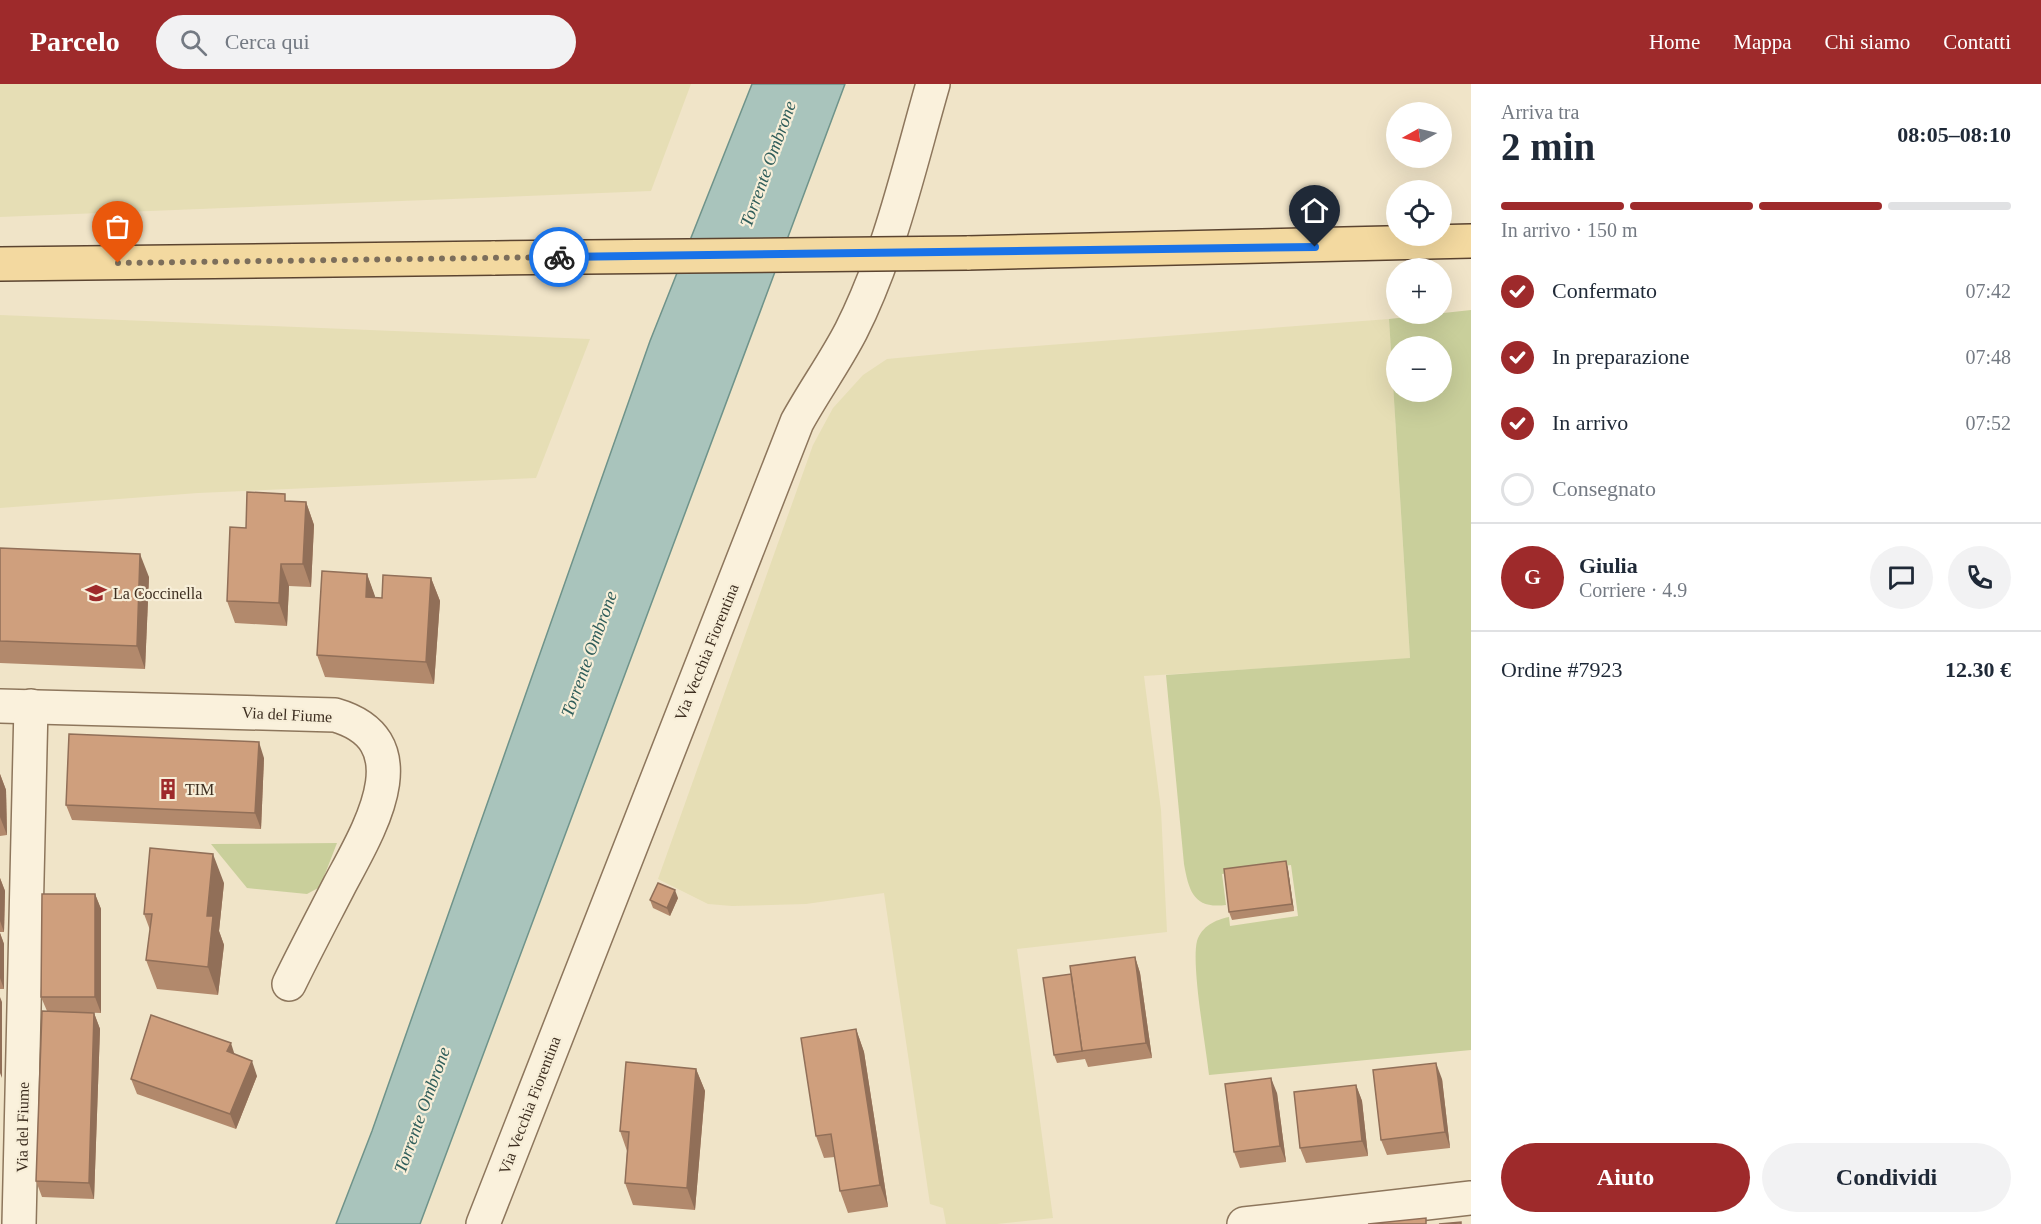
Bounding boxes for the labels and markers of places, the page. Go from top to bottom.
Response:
pin [1289,185,1340,247]
pin [92,201,143,263]
school or university icon: La Coccinella [84,581,108,605]
place label: La Coccinella [113,585,202,602]
building icon: TIM [156,777,180,801]
place label: TIM [185,781,214,798]

